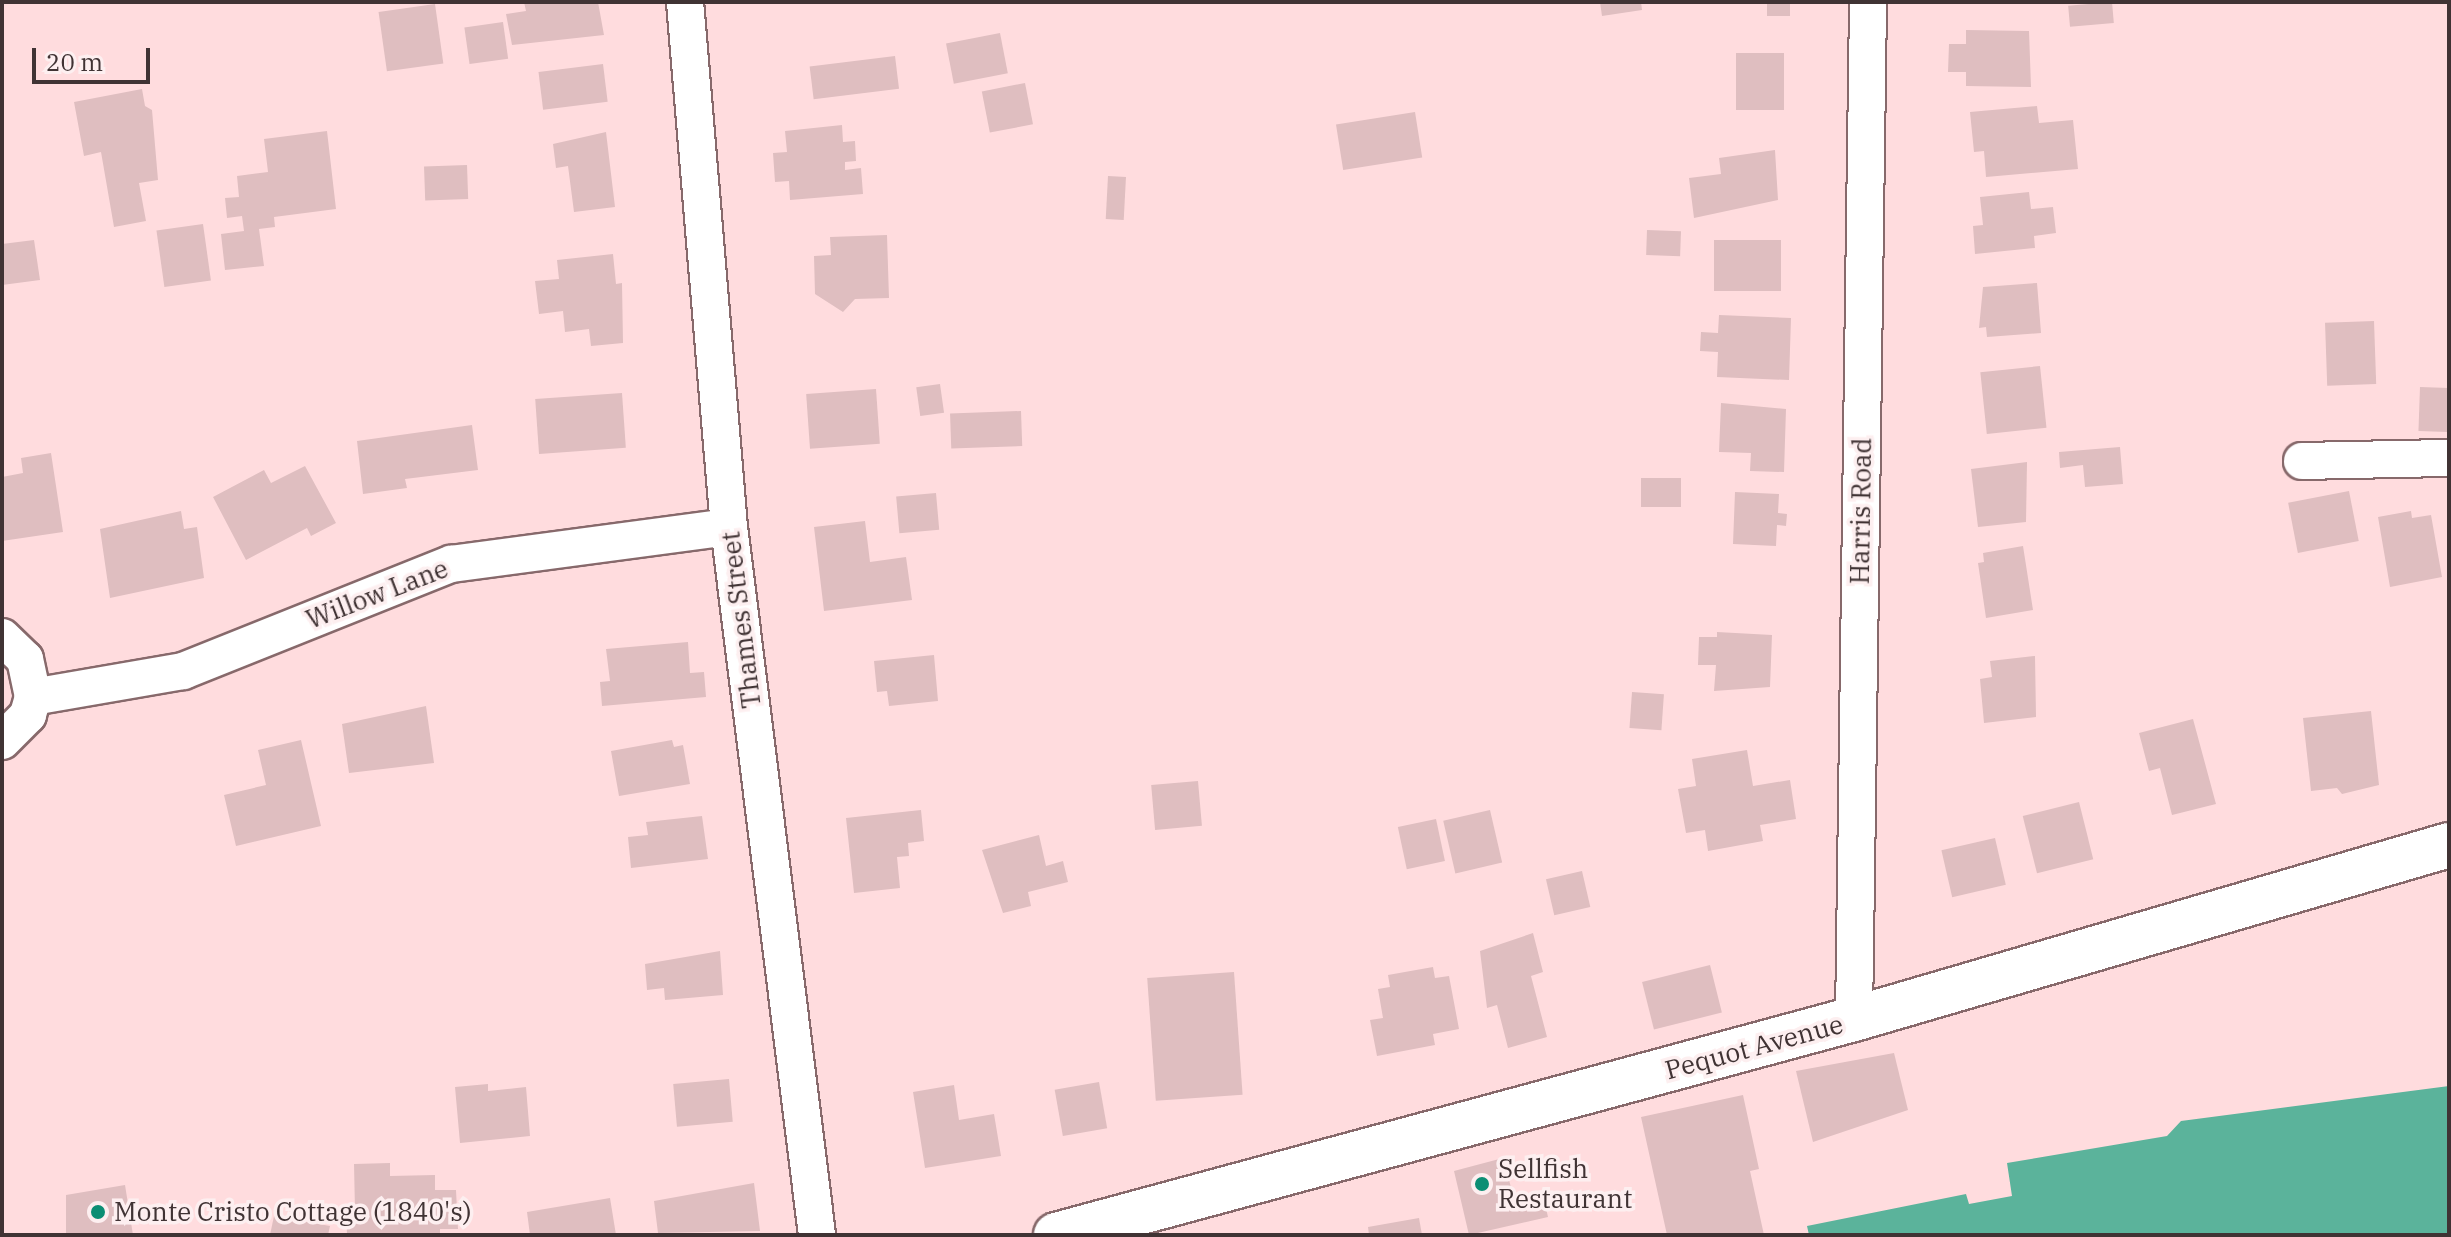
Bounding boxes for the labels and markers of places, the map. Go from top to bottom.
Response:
place label: Sellfish Restaurant [1498,1153,1632,1214]
marker: Sellfish Restaurant [1473,1175,1491,1193]
place label: Monte Cristo Cottage (1840's) [114,1196,472,1228]
marker: Monte Cristo Cottage (1840's) [89,1203,107,1221]

